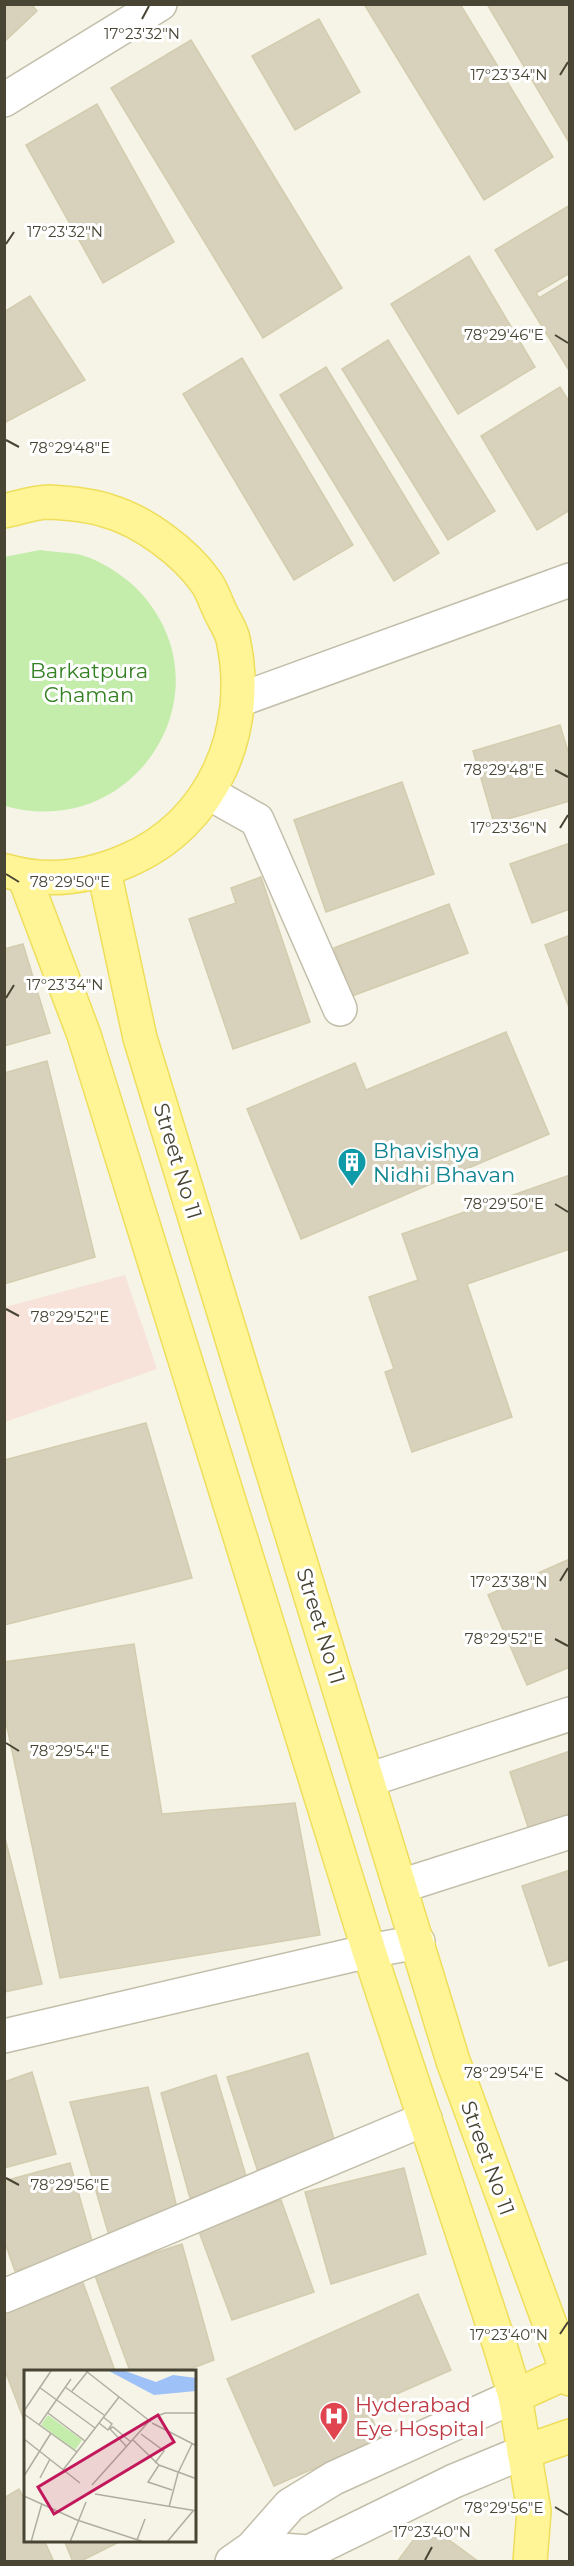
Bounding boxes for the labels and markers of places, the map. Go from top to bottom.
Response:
place label: Bhavishya Nidhi Bhavan [373,1138,515,1187]
building icon: Bhavishya Nidhi Bhavan [336,1146,368,1188]
place label: Hyderabad Eye Hospital [355,2392,485,2441]
hospital icon: Hyderabad Eye Hospital [318,2400,350,2442]

